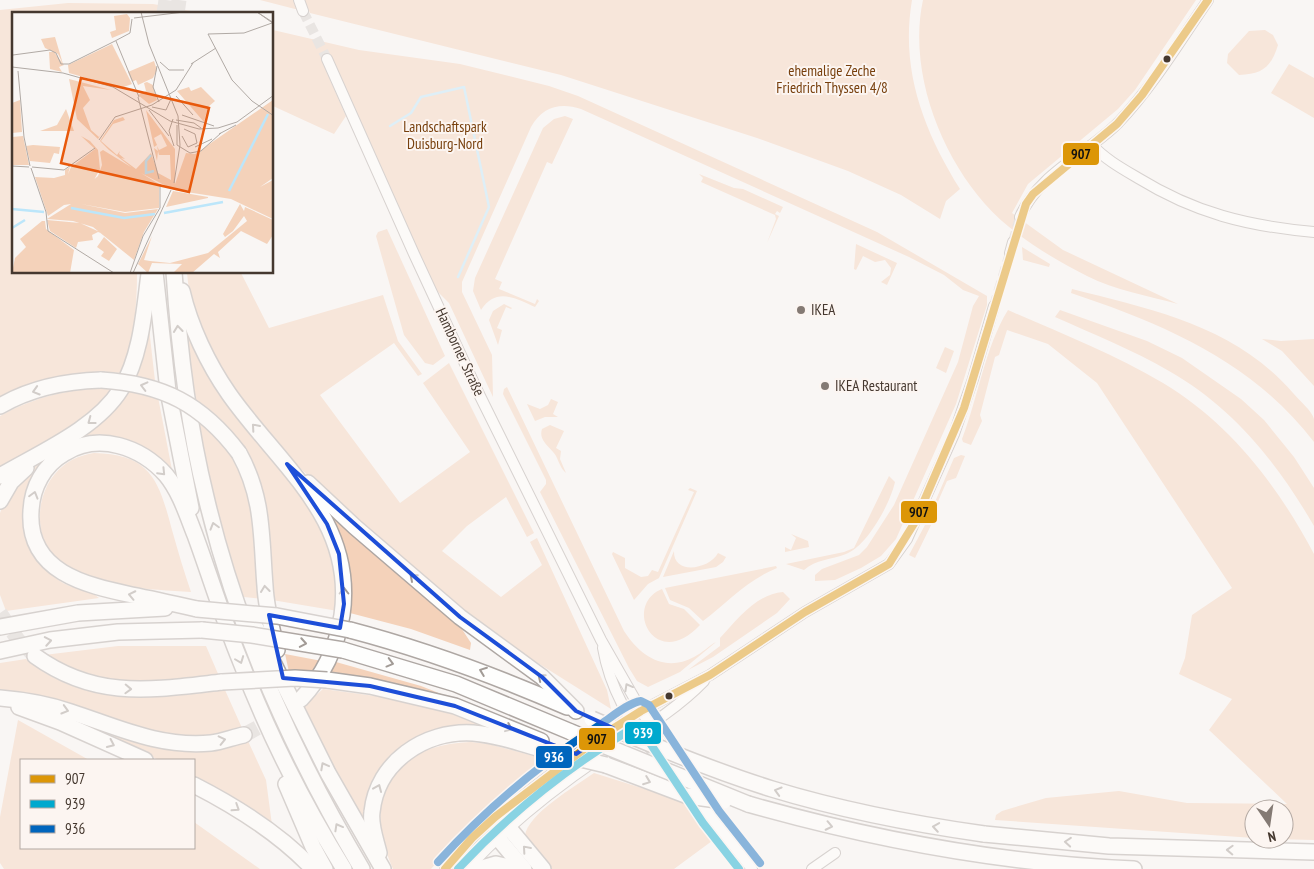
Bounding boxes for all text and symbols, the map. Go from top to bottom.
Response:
inset map [12,12,274,274]
unlabelled marker [1162,54,1172,64]
park label: ehemalige Zeche Friedrich Thyssen 4/8 [776,61,888,97]
park label: Landschaftspark Duisburg-Nord [403,117,487,153]
line badge: 907 [1062,142,1100,166]
text: 907 [1071,145,1091,163]
place label: IKEA [811,300,836,319]
marker: IKEA [795,304,807,316]
street label: Hamborner Straße [432,305,489,399]
one-way arrow [173,325,184,333]
place label: IKEA Restaurant [835,376,917,395]
marker: IKEA Restaurant [819,380,831,392]
one-way arrow [140,381,149,392]
one-way arrow [33,385,41,395]
one-way arrow [88,415,97,423]
one-way arrow [252,424,261,433]
one-way arrow [156,467,165,476]
one-way arrow [28,492,38,500]
line badge: 907 [900,500,938,524]
text: 907 [909,503,929,521]
one-way arrow [209,523,219,531]
one-way arrow [410,574,419,583]
one-way arrow [261,585,271,593]
one-way arrow [339,587,349,595]
one-way arrow [128,590,136,601]
one-way arrow [43,637,52,647]
one-way arrow [298,637,307,647]
one-way arrow [234,656,244,664]
one-way arrow [386,657,395,668]
one-way arrow [479,667,488,678]
one-way arrow [538,675,547,683]
one-way arrow [624,683,634,692]
one-way arrow [124,684,132,694]
unlabelled marker [664,691,674,701]
one-way arrow [60,705,69,715]
one-way arrow [504,721,513,732]
line badge: 939 [624,721,662,745]
text: 939 [633,724,653,742]
line badge: 907 [578,727,616,751]
text: 907 [587,730,607,748]
one-way arrow [218,735,227,746]
one-way arrow [106,738,115,749]
line badge: 936 [535,745,573,769]
text: 936 [544,748,564,766]
legend [20,759,195,849]
one-way arrow [320,762,330,771]
text: 907 [65,769,85,788]
one-way arrow [642,775,651,785]
one-way arrow [372,784,383,793]
one-way arrow [774,786,782,796]
text: 939 [65,794,85,813]
north arrow [1244,799,1294,849]
one-way arrow [231,802,240,812]
text: 936 [65,819,86,838]
one-way arrow [825,820,833,830]
one-way arrow [932,822,941,832]
one-way arrow [334,823,344,832]
text: N [1266,827,1278,846]
one-way arrow [1064,837,1072,848]
one-way arrow [522,845,531,854]
one-way arrow [1226,845,1234,855]

